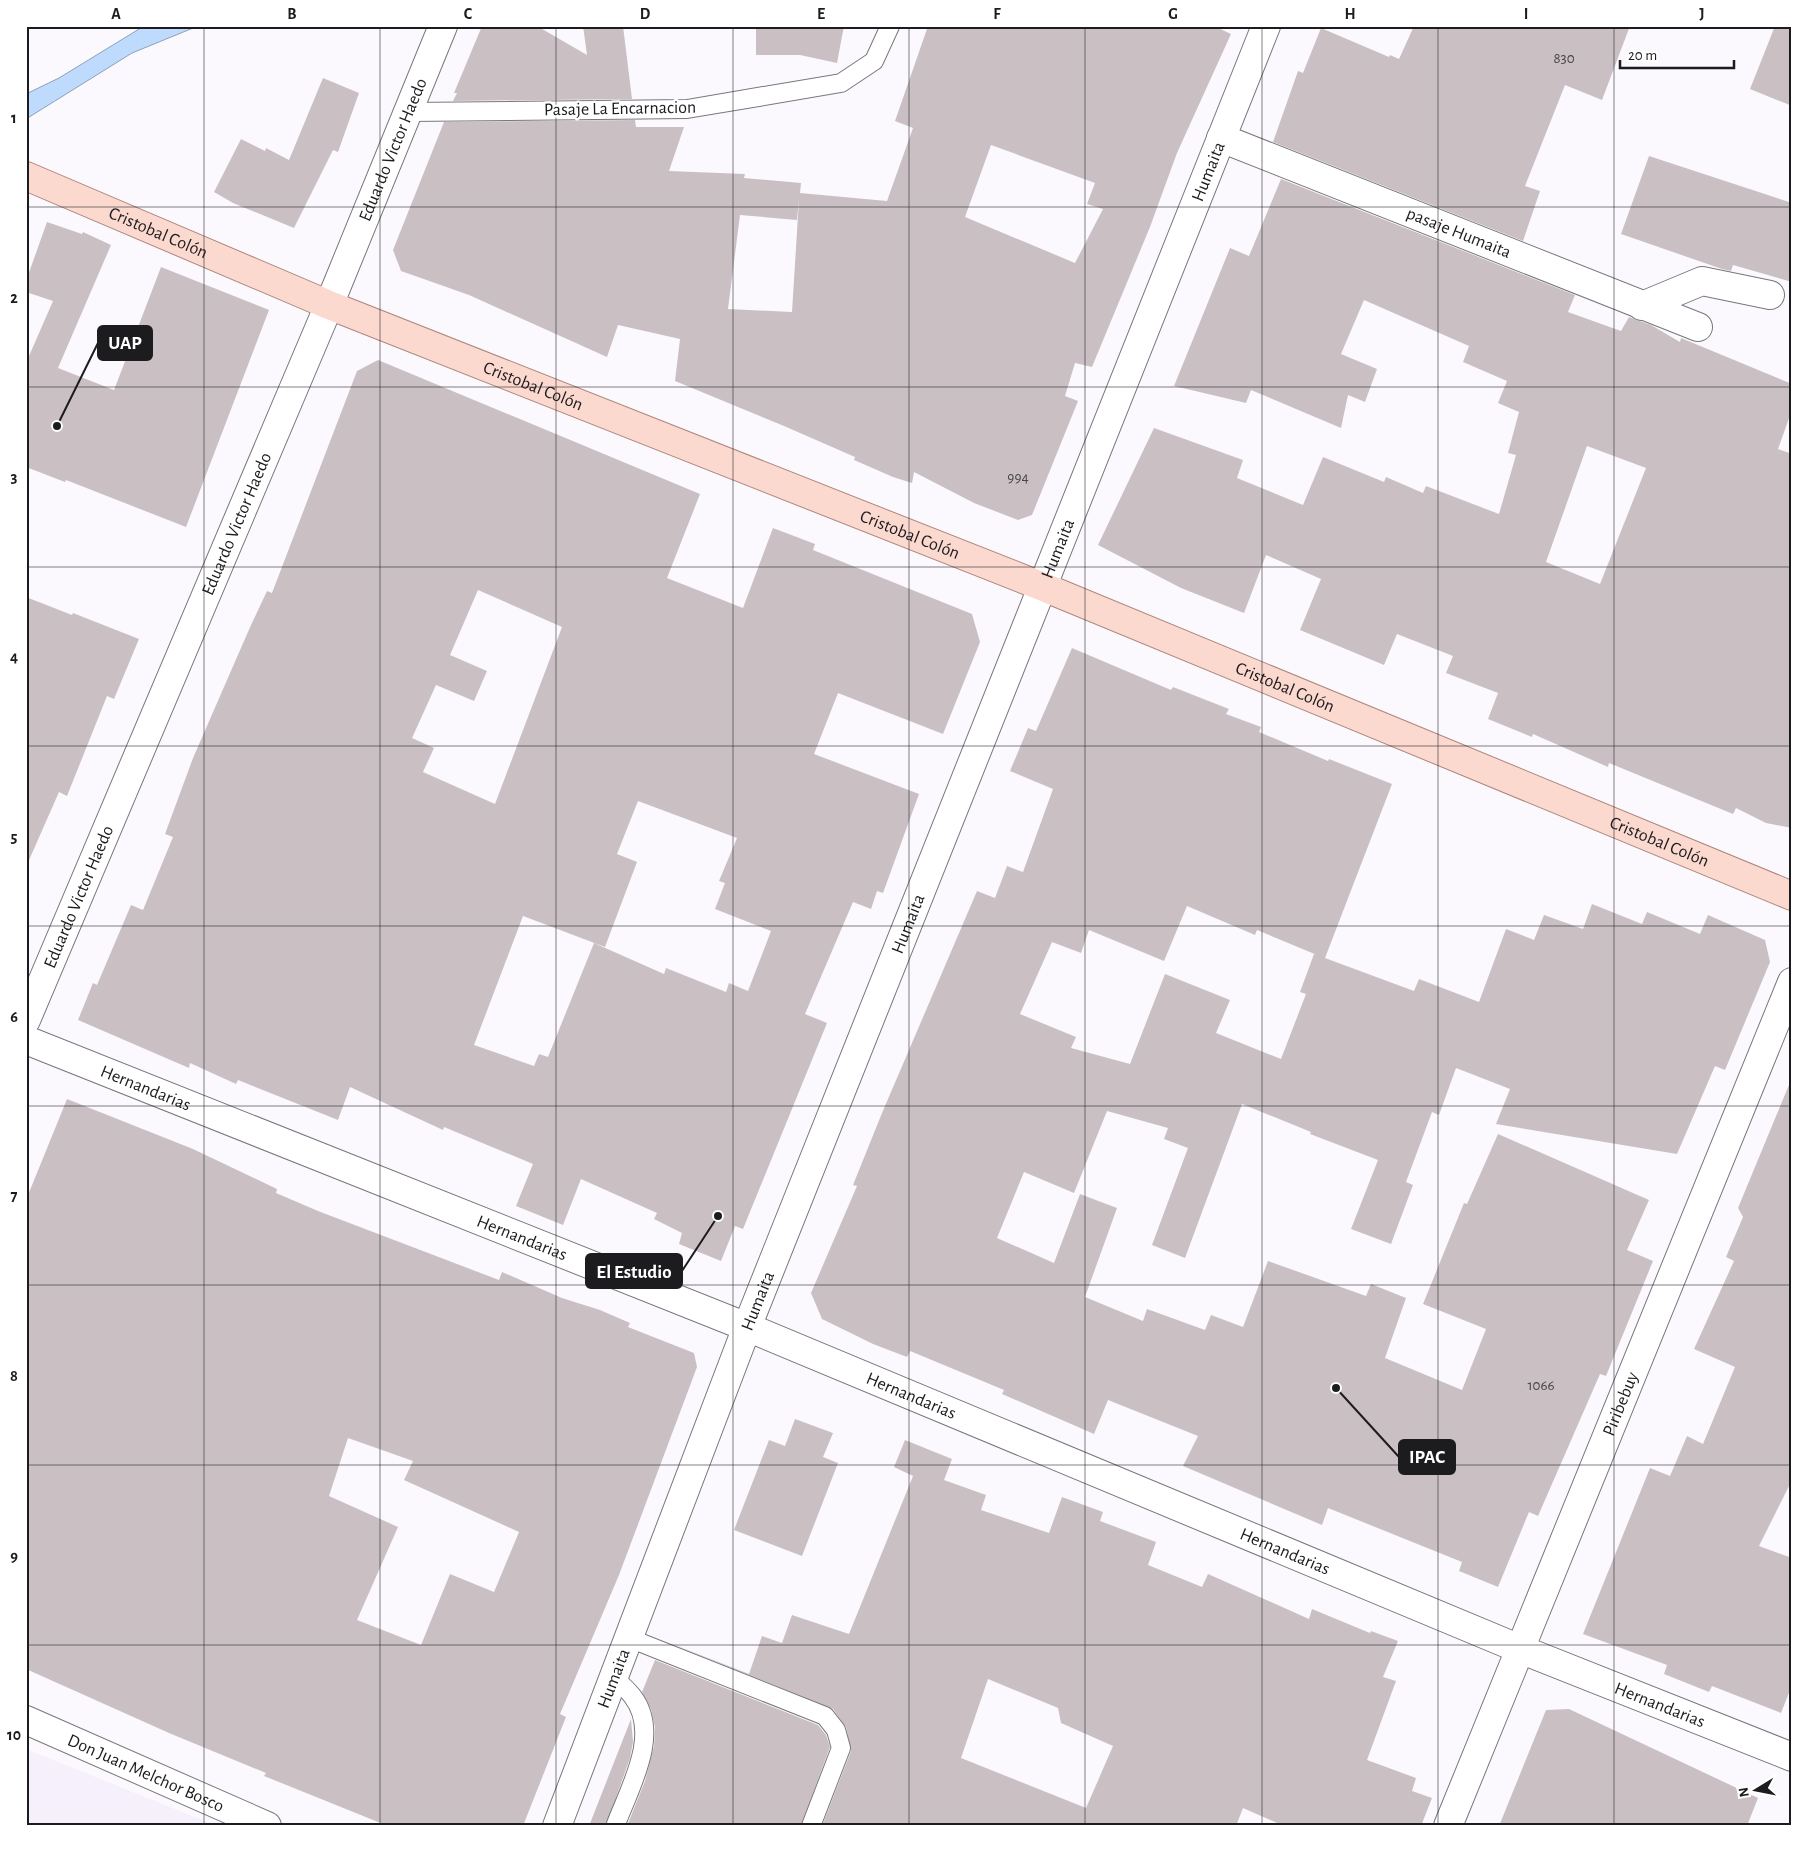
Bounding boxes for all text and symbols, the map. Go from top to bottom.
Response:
text: A [111,6,121,22]
text: B [287,6,297,22]
text: C [464,6,473,22]
text: D [640,6,651,22]
text: E [817,6,825,22]
text: F [993,6,1001,22]
text: G [1168,6,1178,22]
text: H [1344,6,1356,22]
text: I [1524,6,1528,22]
text: J [1699,6,1705,22]
scale bar [1620,38,1734,70]
text: 20 m [1628,48,1657,63]
house number: 830 [1553,51,1575,66]
street label: Eduardo Victor Haedo [356,75,431,224]
street label: Pasaje La Encarnacion [544,99,696,119]
text: 1 [11,110,17,126]
street label: Humaita [1189,140,1229,204]
street label: Cristobal Colón [106,204,210,262]
street label: pasaje Humaita [1404,204,1513,262]
text: 2 [10,290,18,306]
callout: UAP [98,326,152,360]
text: UAP [108,334,142,353]
street label: Cristobal Colón [481,359,585,414]
street label: Eduardo Victor Haedo [199,450,275,598]
text: 3 [11,469,18,485]
house number: 994 [1007,470,1029,485]
street label: Cristobal Colón [857,508,962,563]
street label: Humaita [1039,517,1078,581]
text: 4 [10,649,18,665]
street label: Cristobal Colón [1233,659,1337,716]
street label: Cristobal Colón [1607,814,1711,871]
street label: Eduardo Victor Haedo [41,823,117,971]
text: 5 [11,829,18,845]
street label: Humaita [889,892,929,956]
text: 6 [10,1009,18,1025]
street label: Hernandarias [98,1063,193,1115]
text: 7 [11,1188,18,1204]
street label: Hernandarias [474,1212,569,1264]
callout: El Estudio [586,1254,682,1288]
text: El Estudio [596,1263,672,1282]
street label: Humaita [738,1269,778,1334]
text: 8 [10,1368,18,1384]
street label: Piribebuy [1600,1369,1642,1439]
street label: Hernandarias [863,1370,958,1423]
house number: 1066 [1527,1378,1555,1393]
callout: IPAC [1399,1440,1455,1474]
text: IPAC [1409,1448,1445,1467]
street label: Hernandarias [1237,1525,1332,1579]
text: 9 [10,1548,18,1564]
street label: Humaita [595,1646,634,1711]
street label: Hernandarias [1612,1680,1707,1731]
text: 10 [7,1727,21,1743]
street label: Don Juan Melchor Bosco [65,1731,227,1816]
north arrow [1730,1764,1780,1814]
text: N [1736,1786,1752,1798]

